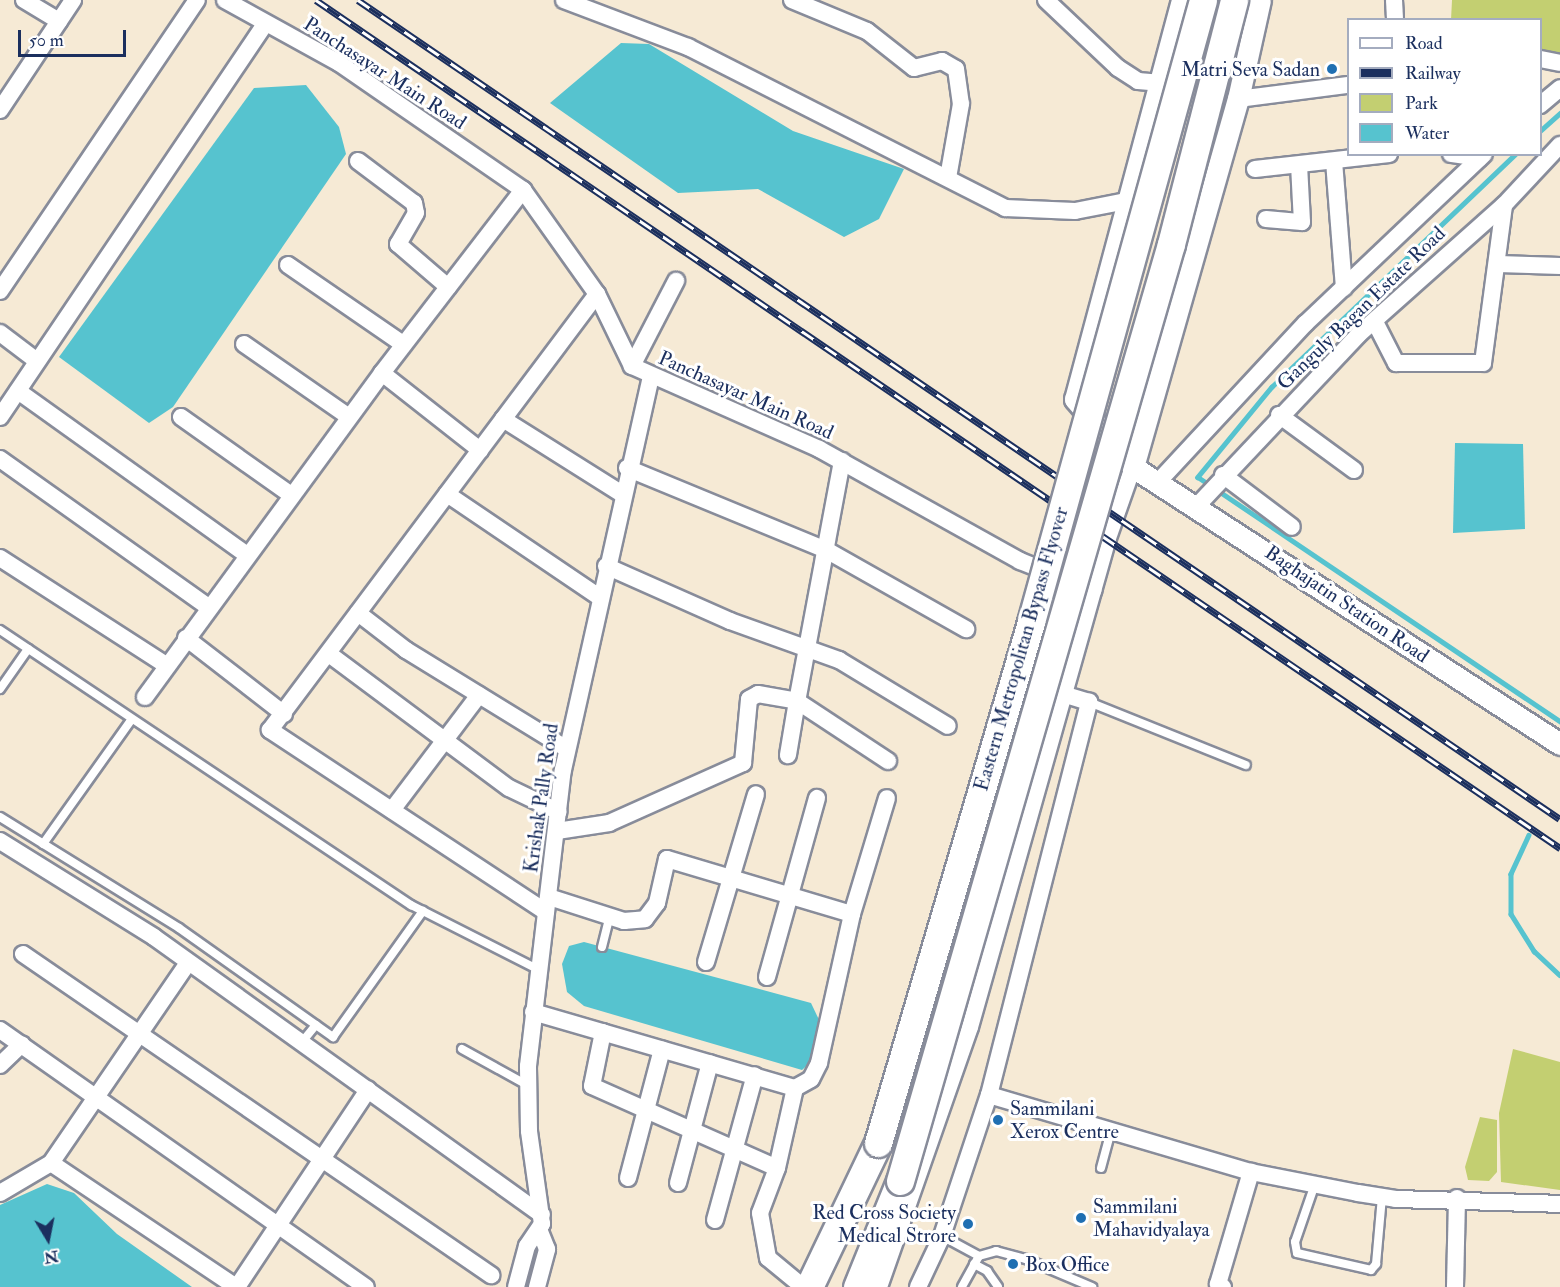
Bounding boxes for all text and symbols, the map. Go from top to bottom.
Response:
street label: Panchasayar Main Road [299,11,471,135]
scale bar [21,18,129,56]
legend [1347,18,1542,156]
text: 50 m [29,29,64,52]
text: Road [1405,32,1443,55]
place label: Matri Seva Sadan [1181,57,1320,81]
marker: Matri Seva Sadan [1325,62,1339,76]
text: Railway [1405,62,1461,85]
text: Park [1405,92,1438,115]
text: Water [1405,122,1449,145]
street label: Ganguly Bagan Estate Road [1272,221,1450,395]
street label: Panchasayar Main Road [655,346,837,444]
street label: Eastern Metropolitan Bypass Flyover [969,504,1073,794]
street label: Baghajatin Station Road [1260,540,1434,668]
street label: Krishak Pally Road [519,722,563,874]
place label: Sammilani Xerox Centre [1010,1096,1119,1143]
marker: Sammilani Xerox Centre [991,1113,1005,1127]
place label: Sammilani Mahavidyalaya [1093,1194,1210,1241]
place label: Red Cross Society Medical Strore [812,1200,956,1247]
north arrow [18,1209,78,1269]
marker: Sammilani Mahavidyalaya [1074,1211,1088,1225]
marker: Red Cross Society Medical Strore [961,1217,975,1231]
text: N [42,1246,60,1268]
place label: Box Office [1025,1252,1109,1276]
marker: Box Office [1006,1257,1020,1271]

